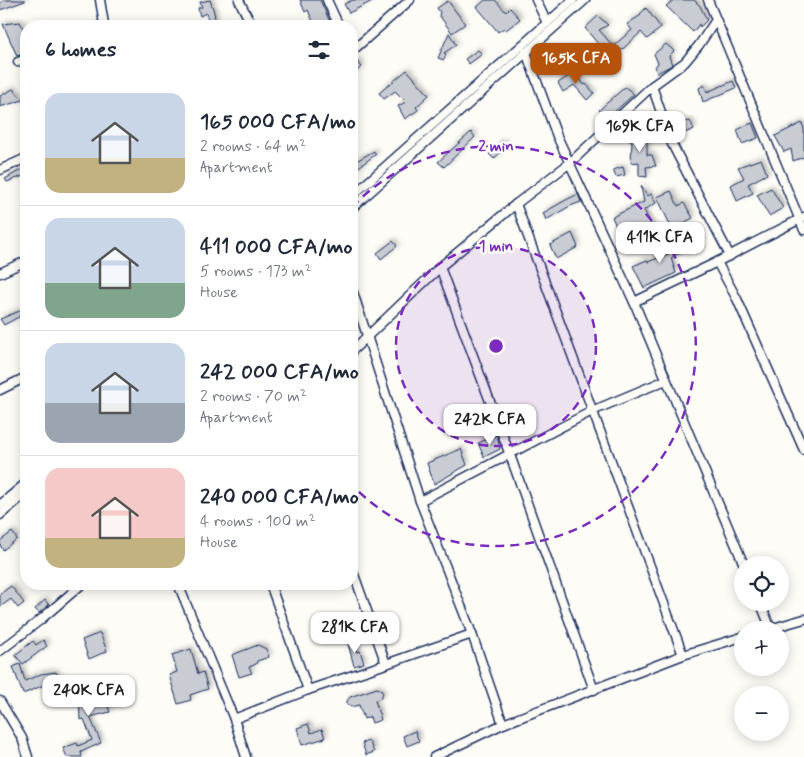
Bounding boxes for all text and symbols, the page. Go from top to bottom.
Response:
text: 6 homes [45,36,116,64]
icon: filters [305,36,333,64]
pin: 165K CFA [524,42,628,85]
text: 165K CFA [541,48,611,69]
text: 165 000 CFA/mo [200,108,356,136]
pin: 169K CFA [588,110,692,153]
icon: home [85,113,145,173]
text: 169K CFA [606,116,674,137]
text: 2 rooms · 64 m² [200,136,306,157]
text: 2 min [478,137,514,157]
text: Apartment [200,157,273,178]
pin: 411K CFA [608,222,712,264]
text: 411K CFA [627,227,693,248]
text: 411 000 CFA/mo [200,233,353,261]
text: 1 min [479,237,513,257]
icon: home [85,238,145,298]
text: 5 rooms · 173 m² [200,261,312,282]
text: House [200,282,238,303]
centre of rings [487,337,505,355]
text: 242 000 CFA/mo [200,358,359,386]
icon: home [85,363,145,423]
text: 2 rooms · 70 m² [200,386,307,407]
pin: 242K CFA [438,404,542,446]
text: Apartment [200,407,273,428]
text: 242K CFA [454,409,526,430]
text: 240 000 CFA/mo [200,483,359,511]
icon: home [85,488,145,548]
text: 4 rooms · 100 m² [200,511,316,532]
text: House [200,532,238,553]
map controls [734,556,789,741]
button: locate [734,556,789,611]
pin: 281K CFA [303,612,407,654]
text: 281K CFA [321,617,389,638]
button: + [734,621,789,676]
pin: 240K CFA [37,674,141,717]
text: 240K CFA [53,680,125,701]
button: − [734,686,789,741]

